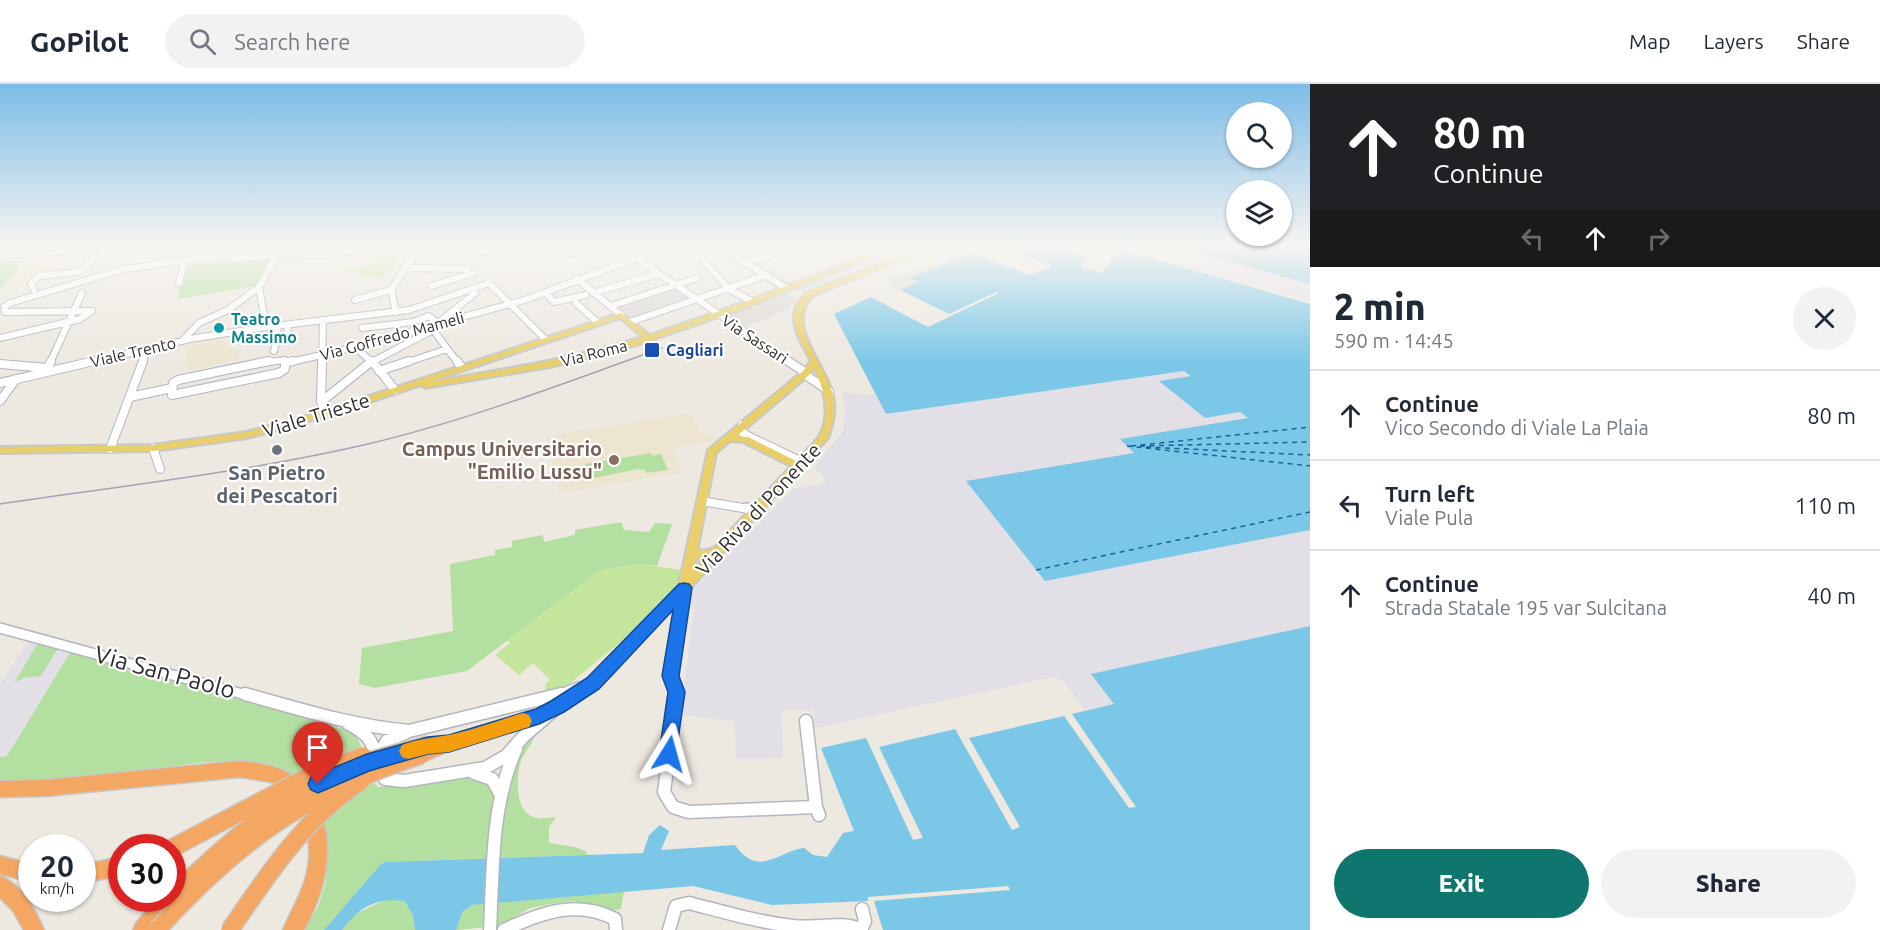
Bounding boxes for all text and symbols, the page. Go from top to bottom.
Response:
search box [165,14,585,68]
icon: search [186,25,219,58]
text: GoPilot [30,26,129,57]
text: Search here [234,29,350,54]
text: Map [1629,29,1670,53]
text: Layers [1703,29,1764,53]
text: Share [1797,29,1850,53]
map controls [1226,102,1292,246]
button: search [1226,102,1292,168]
icon: ahead [1334,108,1412,186]
text: 80 m [1433,109,1527,156]
text: Continue [1433,158,1544,188]
button: layers [1226,180,1292,246]
icon: left [1516,222,1549,255]
icon: ahead [1579,222,1612,255]
icon: right [1642,222,1675,255]
text: 2 min [1334,286,1426,327]
button: close [1793,287,1856,350]
street label: Via Goffredo Mameli [318,308,466,364]
place label: Teatro Massimo [231,310,297,346]
street label: Via Sassari [719,311,791,367]
marker: Teatro Massimo [212,321,226,335]
text: 590 m · 14:45 [1334,329,1454,352]
street label: Viale Trento [88,333,178,371]
street label: Via Roma [559,336,629,370]
marker: Cagliari [643,341,661,359]
place label: Cagliari [666,341,723,359]
street label: Viale Trieste [260,388,372,442]
text: Continue [1385,391,1479,416]
icon: ahead [1334,399,1367,432]
text: 80 m [1807,403,1856,428]
text: Vico Secondo di Viale La Plaia [1385,416,1649,439]
place label: Campus Universitario "Emilio Lussu" [402,437,602,483]
street label: Via Riva di Ponente [691,438,825,580]
marker: San Pietro dei Pescatori [270,443,284,457]
marker: Campus Universitario "Emilio Lussu" [607,453,621,467]
place label: San Pietro dei Pescatori [216,461,338,507]
text: Turn left [1385,481,1475,506]
icon: left [1334,489,1367,522]
text: 110 m [1795,493,1856,518]
text: Viale Pula [1385,506,1473,529]
text: Continue [1385,571,1479,596]
icon: ahead [1334,579,1367,612]
text: 40 m [1807,583,1856,608]
text: Strada Statale 195 var Sulcitana [1385,596,1667,619]
street label: Via San Paolo [92,640,238,704]
pin [292,722,343,784]
position arrow [637,722,701,786]
icon: arrive [301,731,334,764]
speed limit sign: 30 [108,834,186,912]
text: 20 [40,849,74,883]
button: Exit [1334,849,1589,918]
button: Share [1601,849,1856,918]
text: km/h [40,880,74,897]

